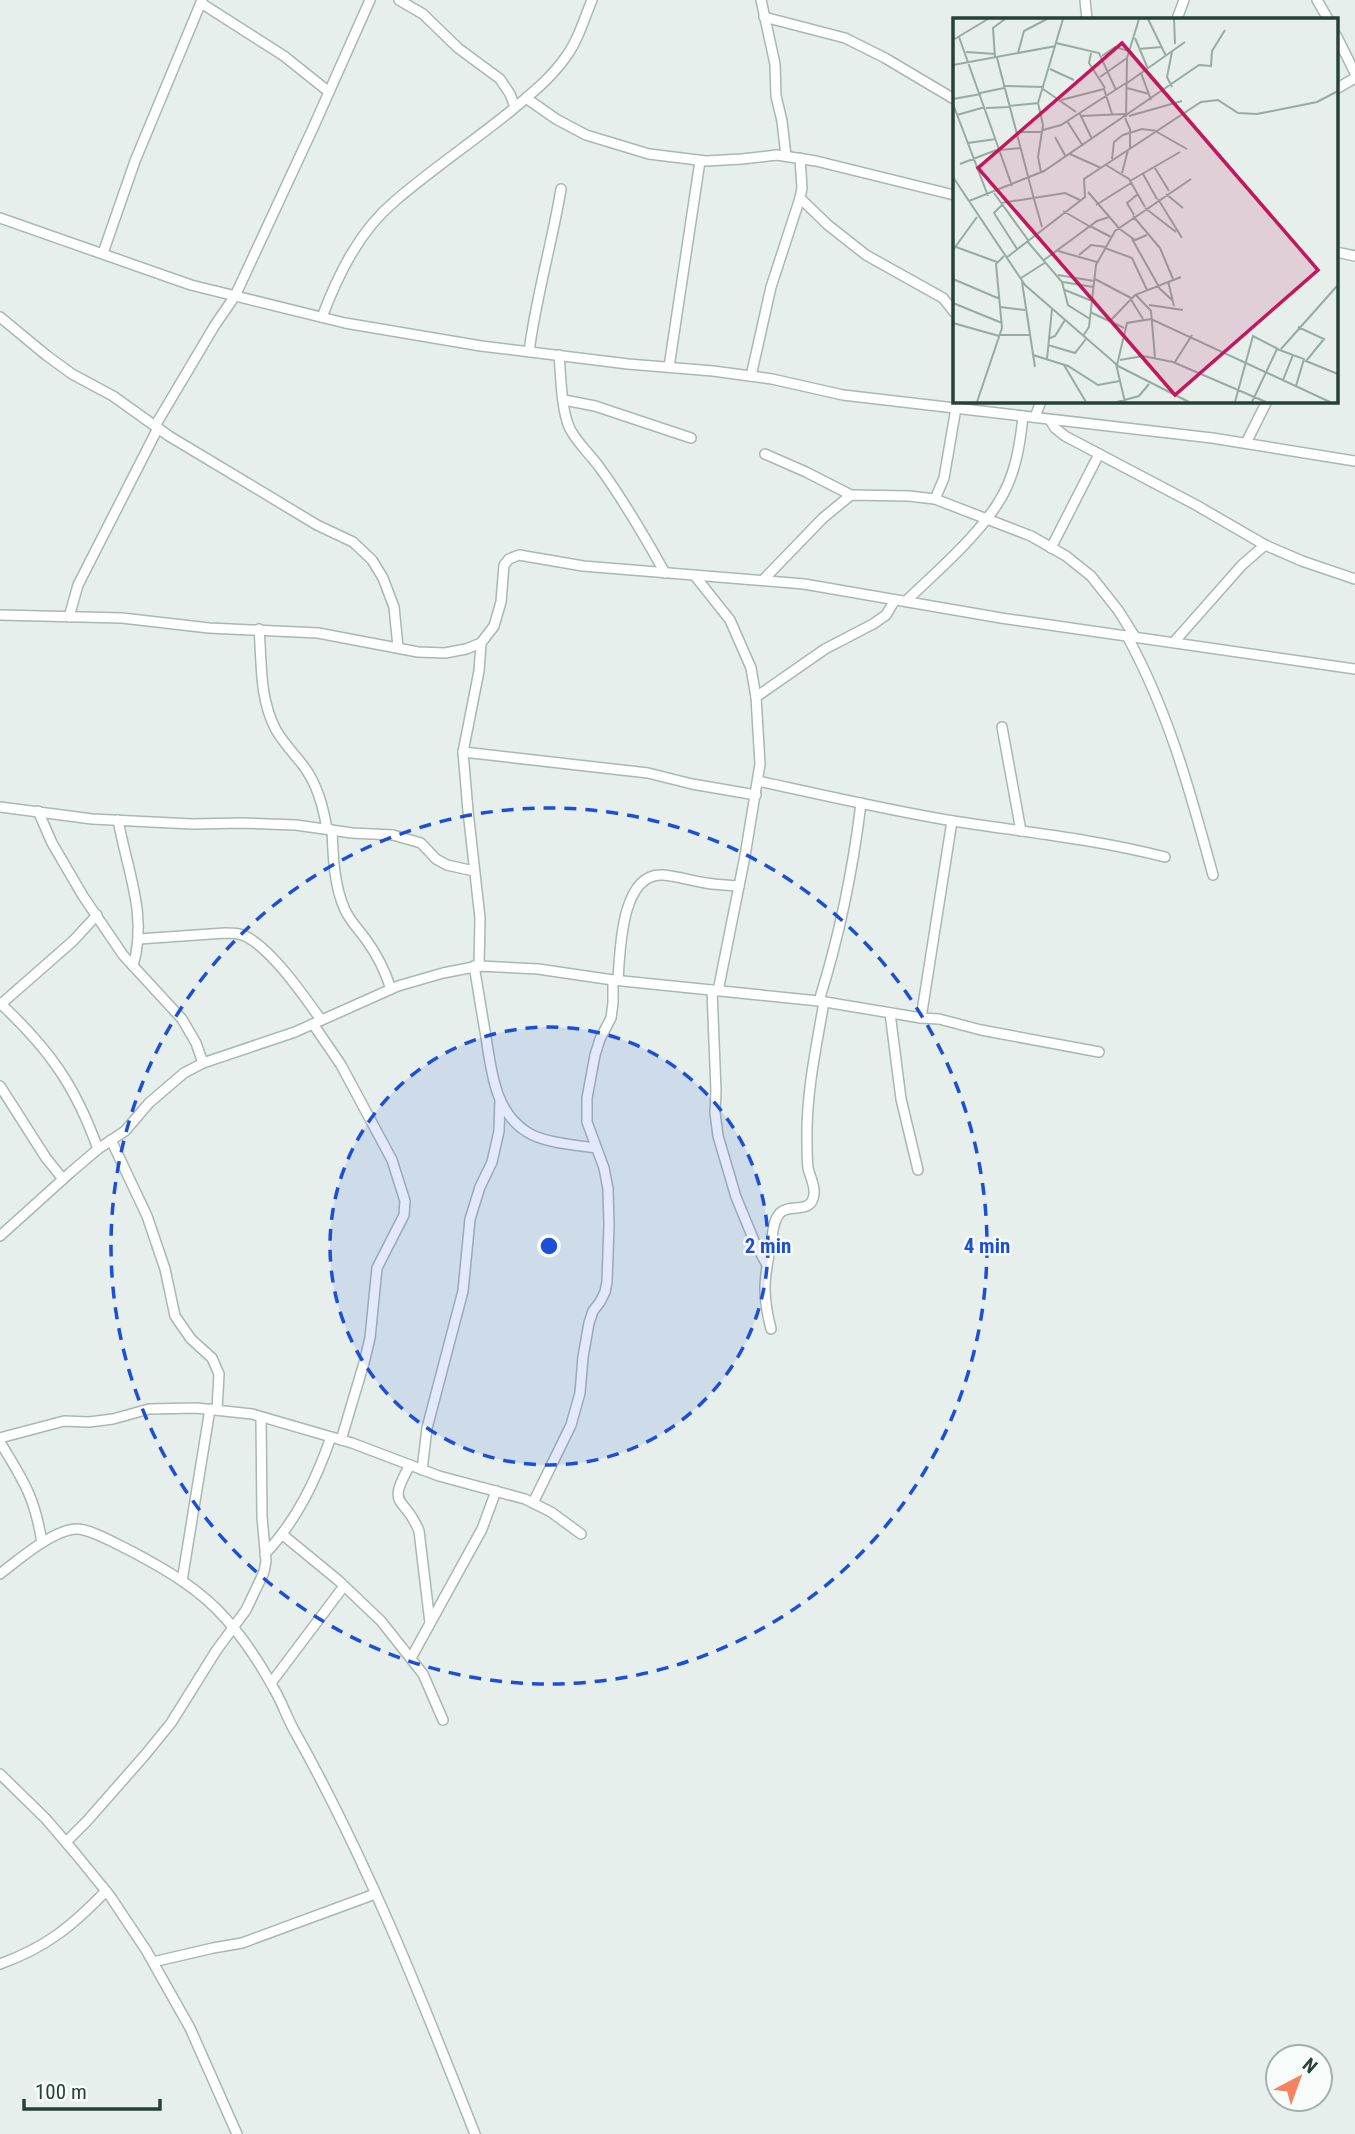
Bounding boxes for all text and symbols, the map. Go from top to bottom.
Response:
inset map [953,18,1338,402]
centre of rings [537,1234,561,1258]
text: 2 min [745,1234,791,1258]
text: 4 min [964,1234,1010,1258]
north arrow [1264,2043,1334,2113]
text: N [1298,2053,1322,2078]
scale bar [24,2068,161,2112]
text: 100 m [35,2080,87,2104]

